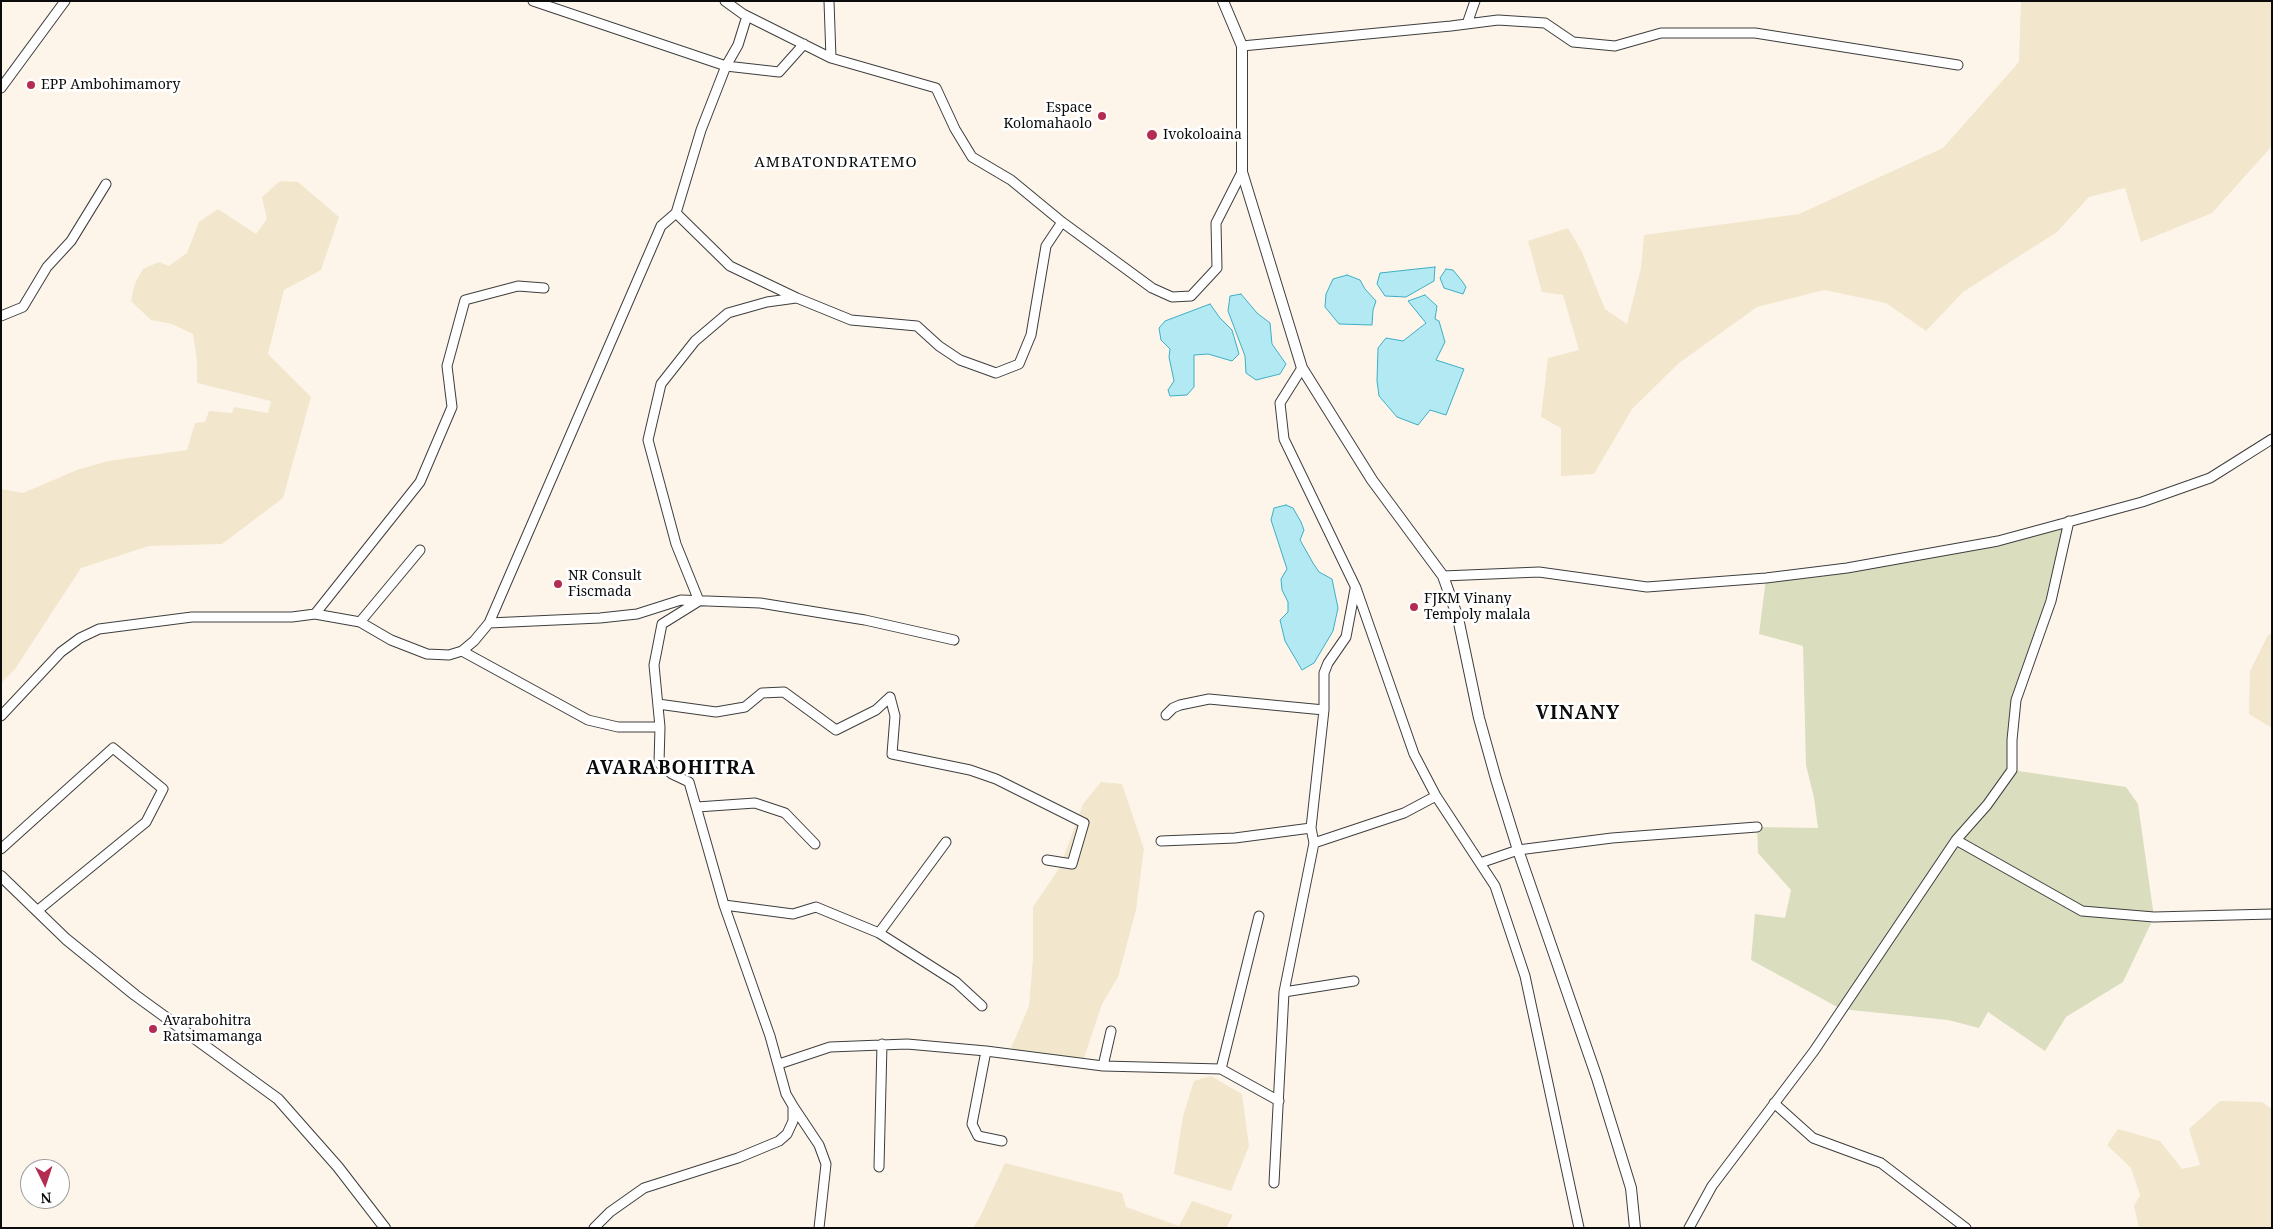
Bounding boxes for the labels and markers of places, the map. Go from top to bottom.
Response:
place label: EPP Ambohimamory [41,77,180,93]
marker: EPP Ambohimamory [25,79,37,91]
place label: Espace Kolomahaolo [1004,100,1092,132]
marker: Espace Kolomahaolo [1096,110,1108,122]
place label: Ivokoloaina [1163,127,1242,143]
marker: Ivokoloaina [1145,128,1159,142]
place label: NR Consult Fiscmada [568,568,642,600]
marker: NR Consult Fiscmada [552,578,564,590]
place label: FJKM Vinany Tempoly malala [1424,591,1531,624]
marker: FJKM Vinany Tempoly malala [1408,601,1420,613]
place label: Avarabohitra Ratsimamanga [163,1013,262,1046]
marker: Avarabohitra Ratsimamanga [147,1023,159,1035]

